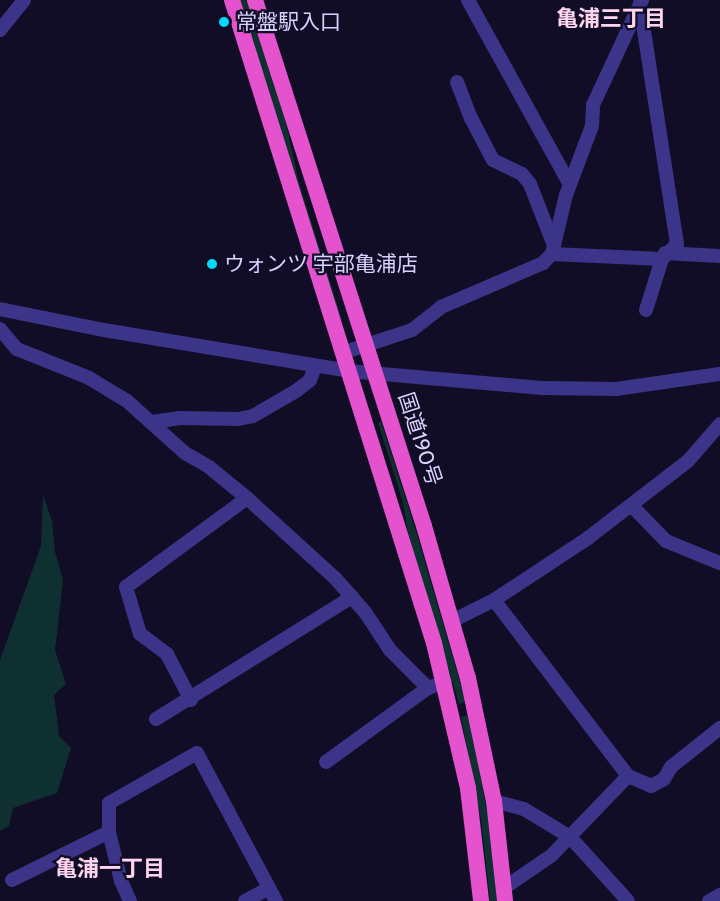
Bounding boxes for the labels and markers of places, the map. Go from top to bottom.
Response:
place label: 常盤駅入口 [236,9,341,35]
marker: 常盤駅入口 [217,15,231,29]
place label: ウォンツ 宇部亀浦店 [224,251,418,277]
marker: ウォンツ 宇部亀浦店 [205,257,219,271]

